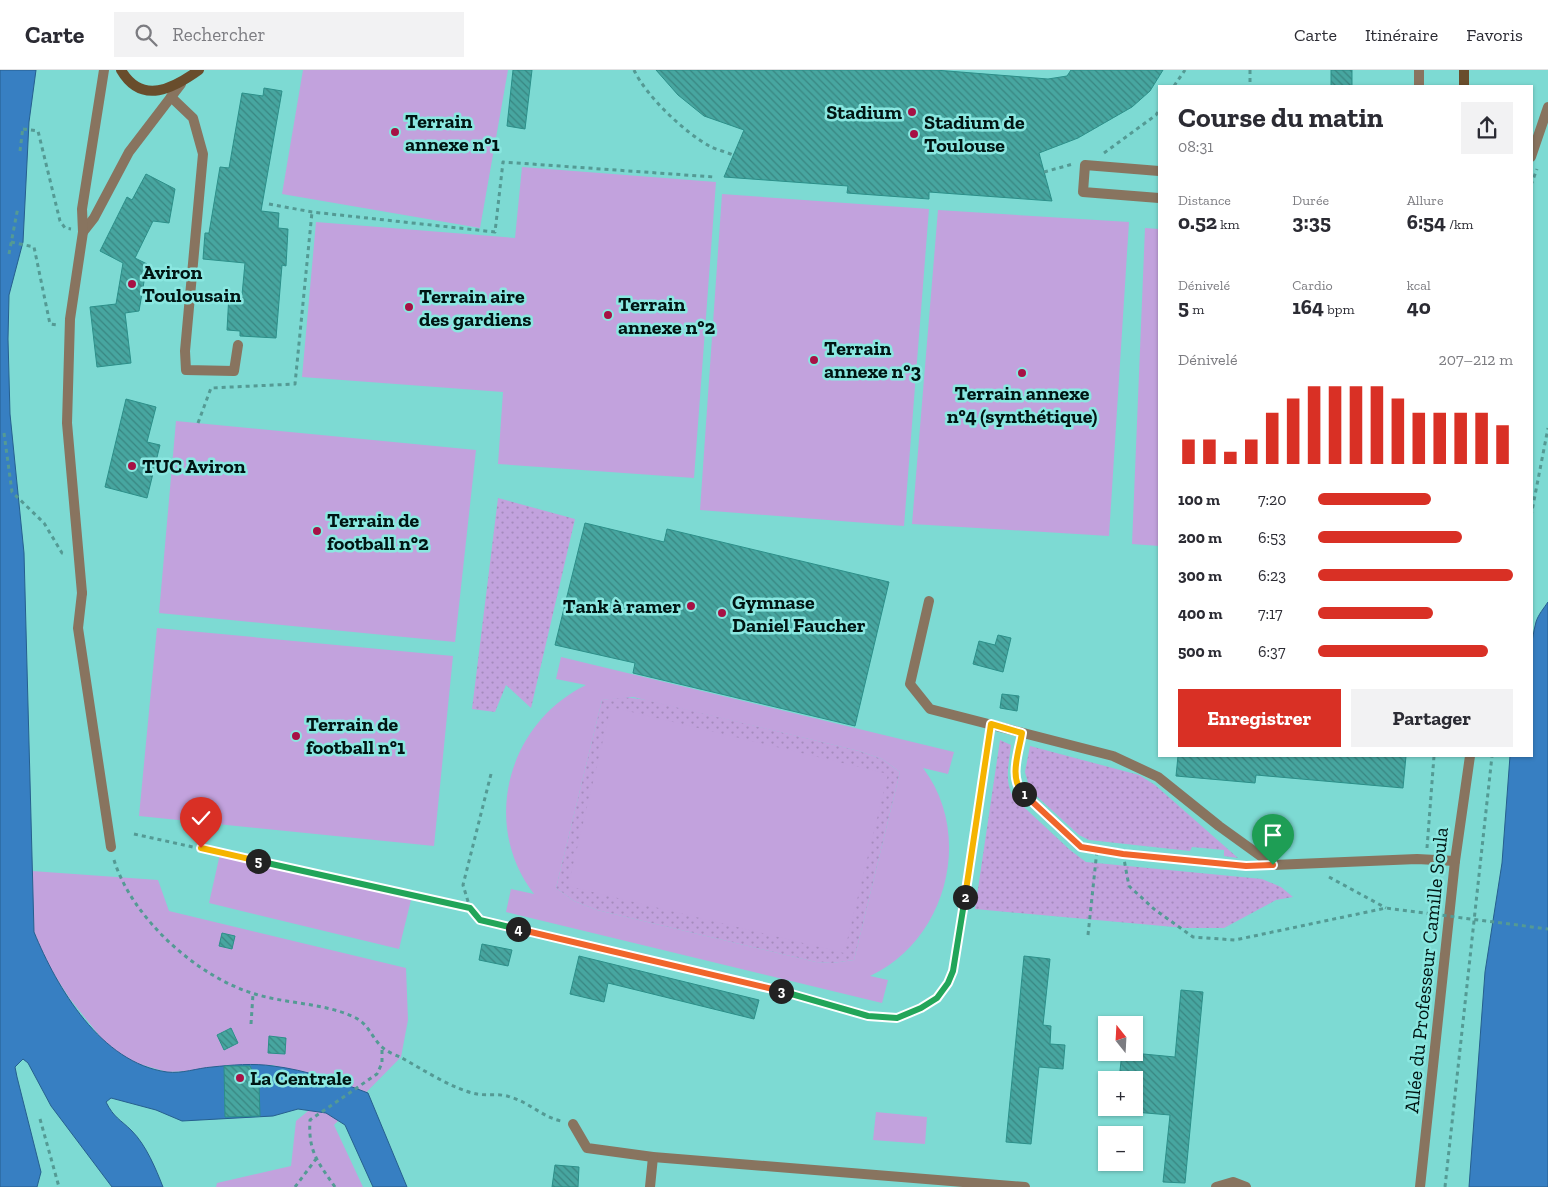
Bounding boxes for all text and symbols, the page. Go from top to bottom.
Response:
search box [114,12,464,57]
text: Carte [25,20,84,49]
icon: search [132,21,160,49]
text: Rechercher [172,23,265,46]
text: Carte [1294,24,1337,46]
text: Itinéraire [1365,24,1438,46]
text: Favoris [1466,24,1523,46]
place label: Stadium [826,100,902,124]
text: Course du matin [1178,101,1383,134]
button: share [1461,102,1513,154]
marker: Stadium [906,106,918,118]
place label: Terrain annexe n°1 [405,109,500,156]
place label: Stadium de Toulouse [924,110,1025,157]
marker: Terrain annexe n°1 [389,126,401,138]
marker: Stadium de Toulouse [908,128,920,140]
text: 08:31 [1178,137,1213,156]
text: Distance [1178,192,1231,209]
text: Durée [1292,192,1329,209]
text: Allure [1407,192,1444,209]
text: 0.52 [1178,209,1217,234]
text: 3:35 [1292,209,1331,234]
text: 6:54 [1407,209,1446,234]
text: km [1217,216,1240,233]
text: /km [1446,216,1473,233]
place label: Aviron Toulousain [142,260,241,307]
text: Dénivelé [1178,277,1230,294]
text: Cardio [1292,277,1333,294]
text: kcal [1407,277,1431,294]
marker: Aviron Toulousain [126,278,138,290]
place label: Terrain aire des gardiens [419,284,531,331]
place label: Terrain annexe n°2 [618,292,716,339]
text: 5 [1178,294,1189,319]
text: 164 [1292,294,1324,319]
text: 40 [1407,294,1431,319]
marker: Terrain aire des gardiens [403,301,415,313]
text: m [1189,301,1204,318]
text: bpm [1324,301,1354,318]
marker: Terrain annexe n°2 [602,309,614,321]
place label: Terrain annexe n°3 [824,336,922,383]
text: Dénivelé [1178,350,1237,369]
text: 207–212 m [1439,350,1513,369]
marker: Terrain annexe n°3 [808,354,820,366]
marker: Terrain annexe n°4 (synthétique) [1016,367,1028,379]
place label: Terrain annexe n°4 (synthétique) [947,381,1097,428]
place label: TUC Aviron [142,454,246,478]
marker: TUC Aviron [126,460,138,472]
text: 100 m [1178,490,1220,509]
text: 7:20 [1258,490,1287,509]
place label: Terrain de football n°2 [327,508,429,555]
marker: Terrain de football n°2 [311,525,323,537]
text: 200 m [1178,528,1222,547]
text: 6:53 [1258,528,1286,547]
text: 300 m [1178,566,1222,585]
text: 6:23 [1258,566,1286,585]
place label: Gymnase Daniel Faucher [732,590,866,637]
place label: Tank à ramer [563,594,681,618]
marker: Tank à ramer [685,600,697,612]
text: 400 m [1178,604,1223,623]
text: 7:17 [1258,604,1283,623]
marker: Gymnase Daniel Faucher [716,607,728,619]
text: 500 m [1178,642,1222,661]
text: 6:37 [1258,642,1285,661]
button: Enregistrer [1178,689,1341,747]
button: Partager [1351,689,1513,747]
place label: Terrain de football n°1 [306,712,405,759]
marker: Terrain de football n°1 [290,730,302,742]
pin: 1 [1012,782,1036,806]
text: 1 [1022,786,1027,803]
pin [180,797,222,848]
icon: check [187,804,215,832]
pin [1252,814,1294,865]
icon: arrive [1259,821,1287,849]
street label: Allée du Professeur Camille Soula [1399,826,1453,1114]
pin: 5 [246,848,270,874]
text: 5 [255,853,262,870]
pin: 2 [952,884,978,910]
text: 2 [962,889,969,906]
pin: 4 [506,916,530,942]
text: 4 [515,921,522,938]
pin: 3 [768,978,794,1004]
text: 3 [778,983,785,1000]
north arrow [1098,1016,1142,1061]
map controls [1098,1016,1143,1171]
place label: La Centrale [250,1066,352,1090]
button: + [1098,1071,1143,1116]
marker: La Centrale [234,1072,246,1084]
button: − [1098,1126,1143,1171]

